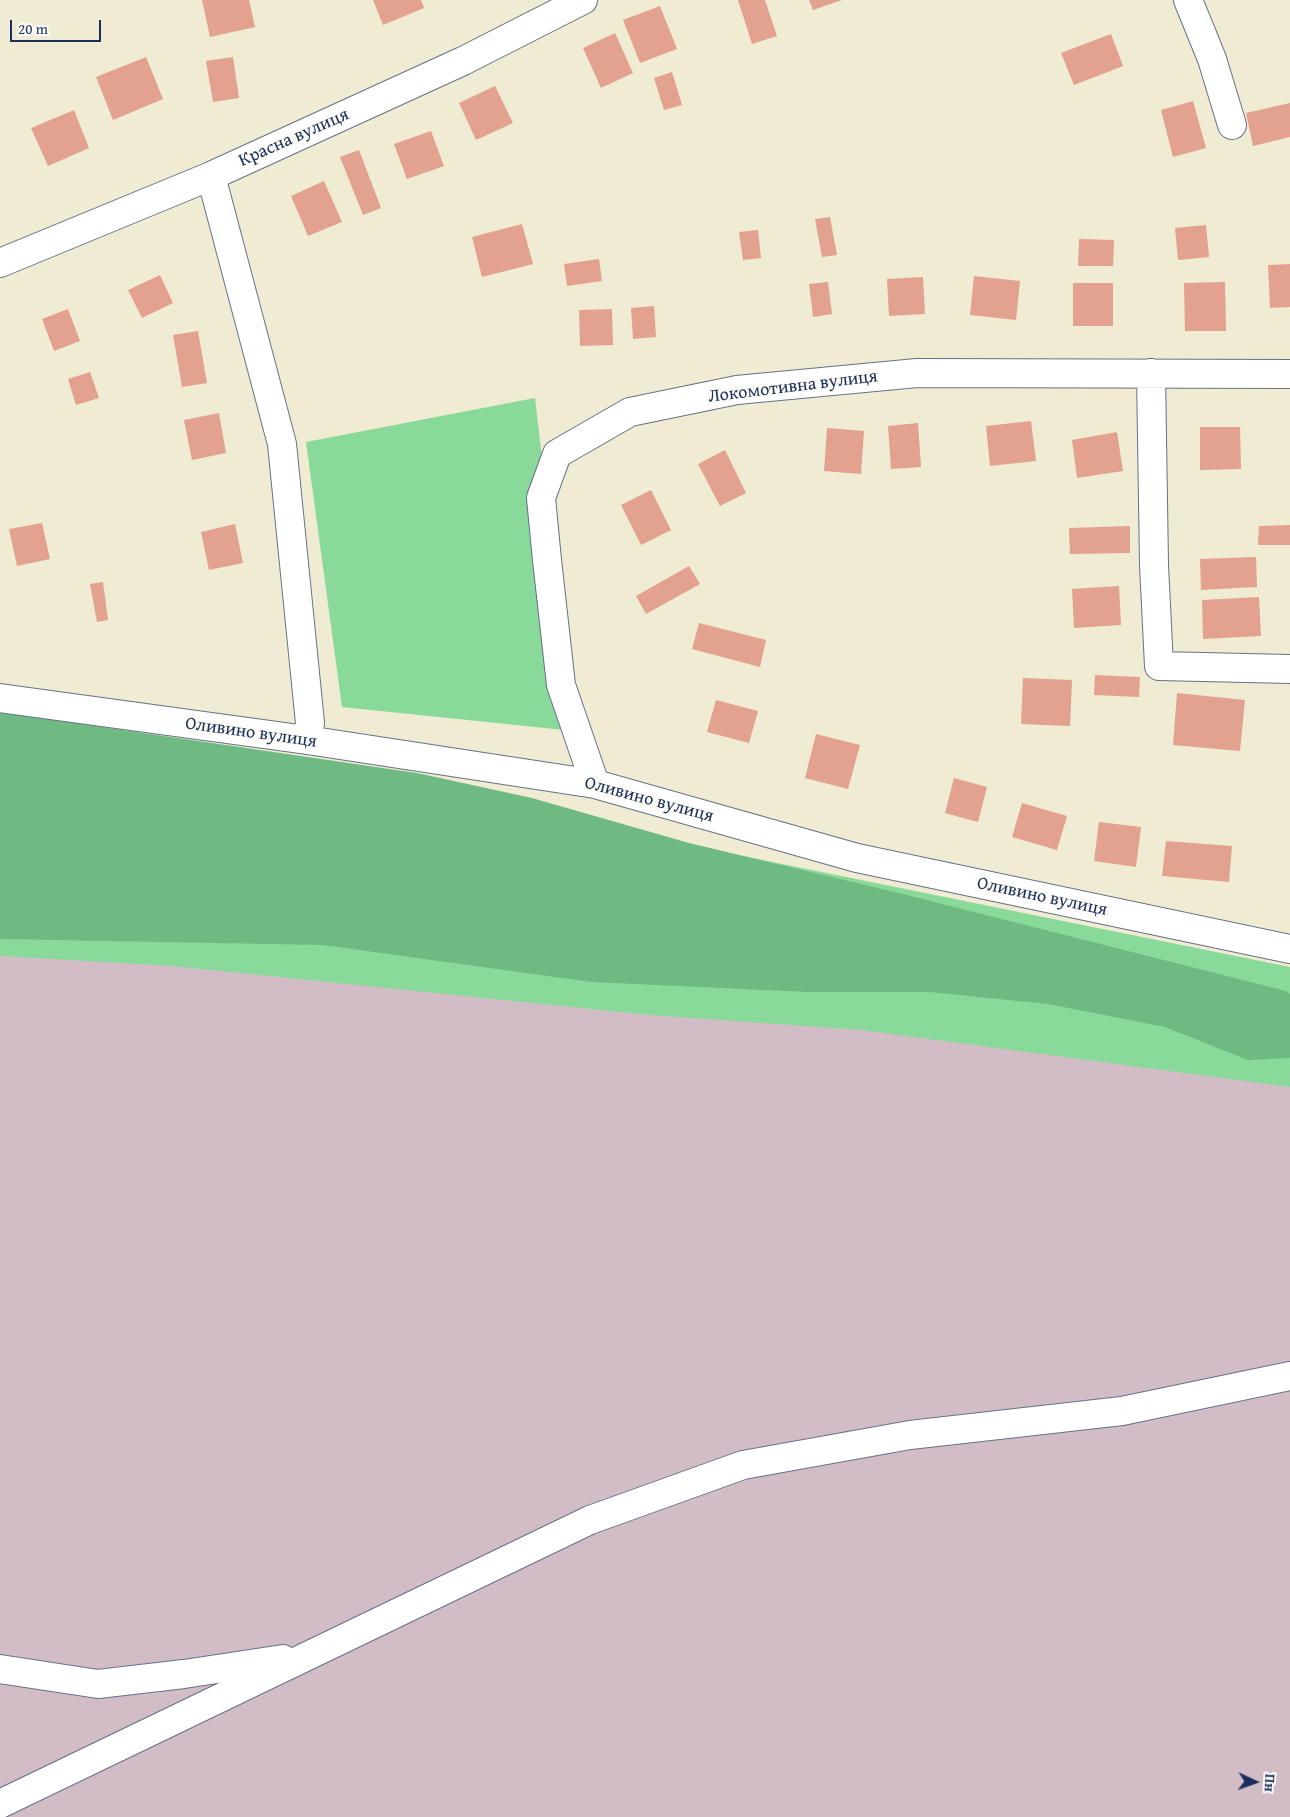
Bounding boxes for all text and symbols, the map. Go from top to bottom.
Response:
scale bar [12,10,104,42]
text: 20 m [18,18,48,39]
street label: Красна вулиця [236,104,352,172]
street label: Локомотивна вулиця [707,366,879,408]
street label: Оливино вулиця [184,713,318,753]
street label: Оливино вулиця [582,772,716,828]
street label: Оливино вулиця [975,873,1109,921]
north arrow [1230,1757,1280,1807]
text: Пн [1260,1773,1280,1792]

